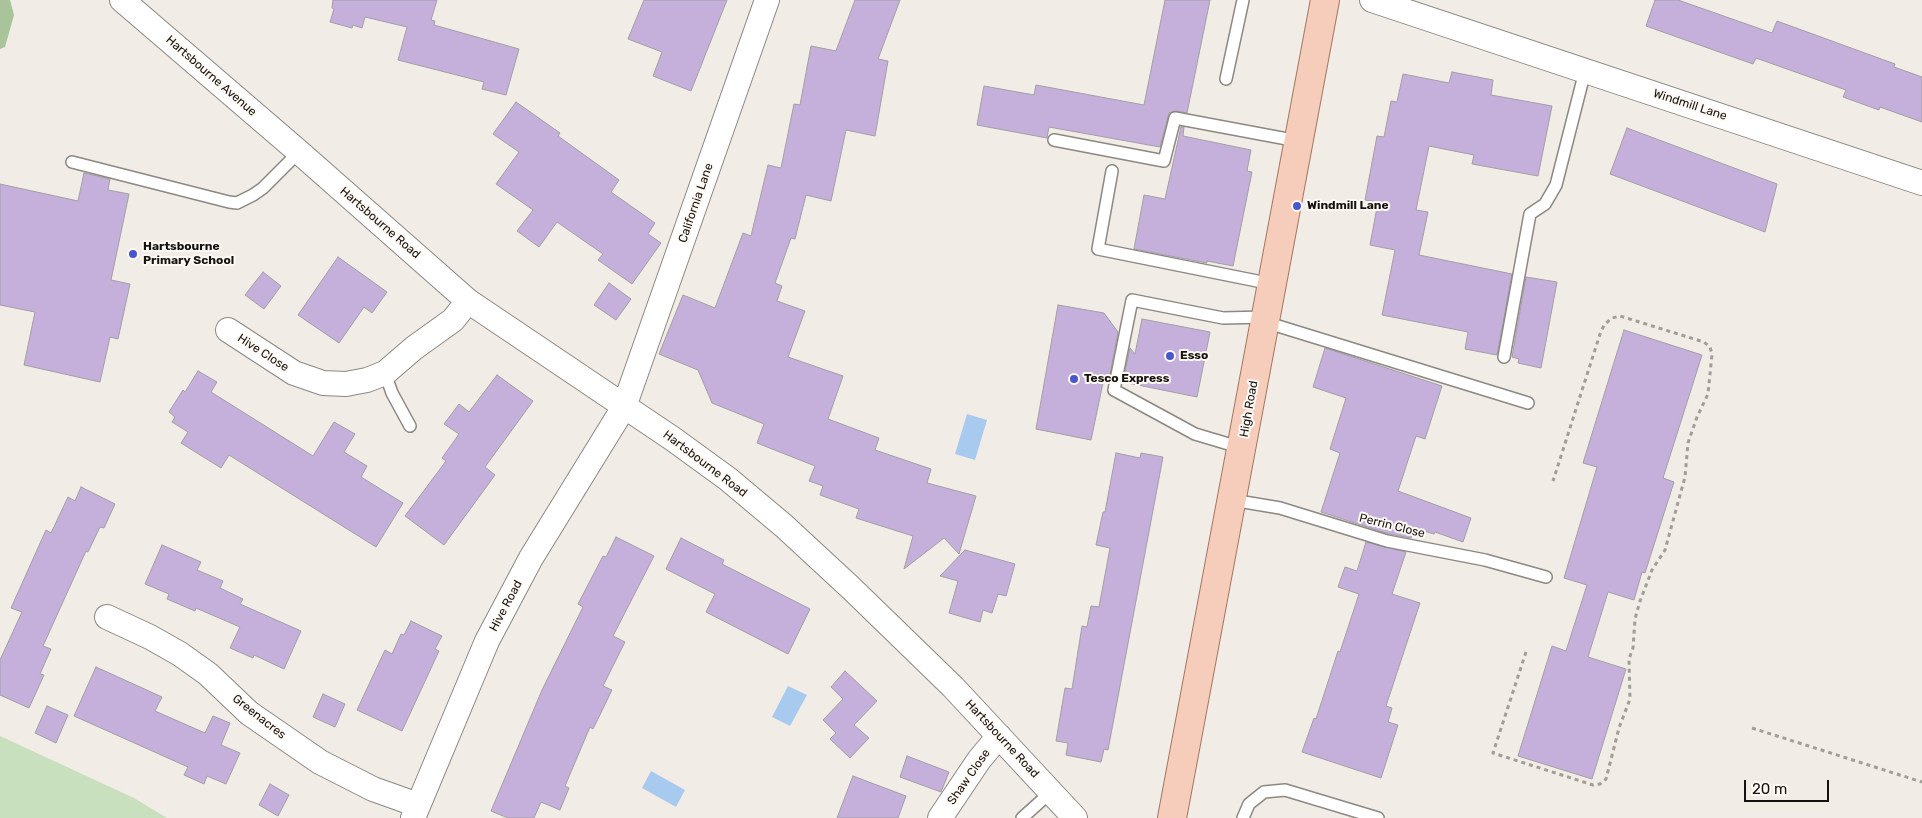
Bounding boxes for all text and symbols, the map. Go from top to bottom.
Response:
street label: Hartsbourne Avenue [163,33,259,119]
street label: Windmill Lane [1651,86,1729,124]
street label: California Lane [676,161,716,245]
street label: Hartsbourne Road [337,184,423,262]
place label: Windmill Lane [1307,199,1389,213]
marker: Windmill Lane [1291,200,1303,212]
place label: Hartsbourne Primary School [143,240,234,268]
marker: Hartsbourne Primary School [127,248,139,260]
street label: Hive Close [235,331,291,375]
place label: Esso [1180,349,1208,363]
marker: Esso [1164,350,1176,362]
place label: Tesco Express [1084,372,1169,386]
marker: Tesco Express [1068,373,1080,385]
street label: High Road [1237,380,1261,438]
street label: Hartsbourne Road [660,428,750,500]
street label: Perrin Close [1358,511,1426,541]
street label: Hive Road [486,578,526,634]
street label: Greenacres [229,692,289,742]
street label: Hartsbourne Road [962,697,1042,781]
street label: Shaw Close [945,746,993,808]
scale bar [1747,770,1832,802]
text: 20 m [1752,780,1787,798]

